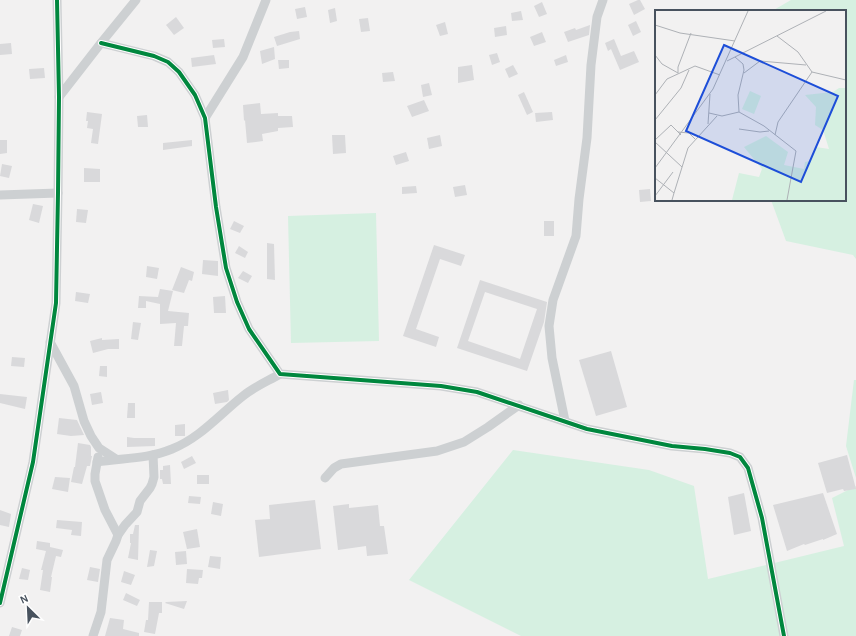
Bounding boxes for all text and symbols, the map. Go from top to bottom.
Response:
inset map [655,10,846,201]
north arrow [8,588,48,628]
text: N [18,592,30,607]

